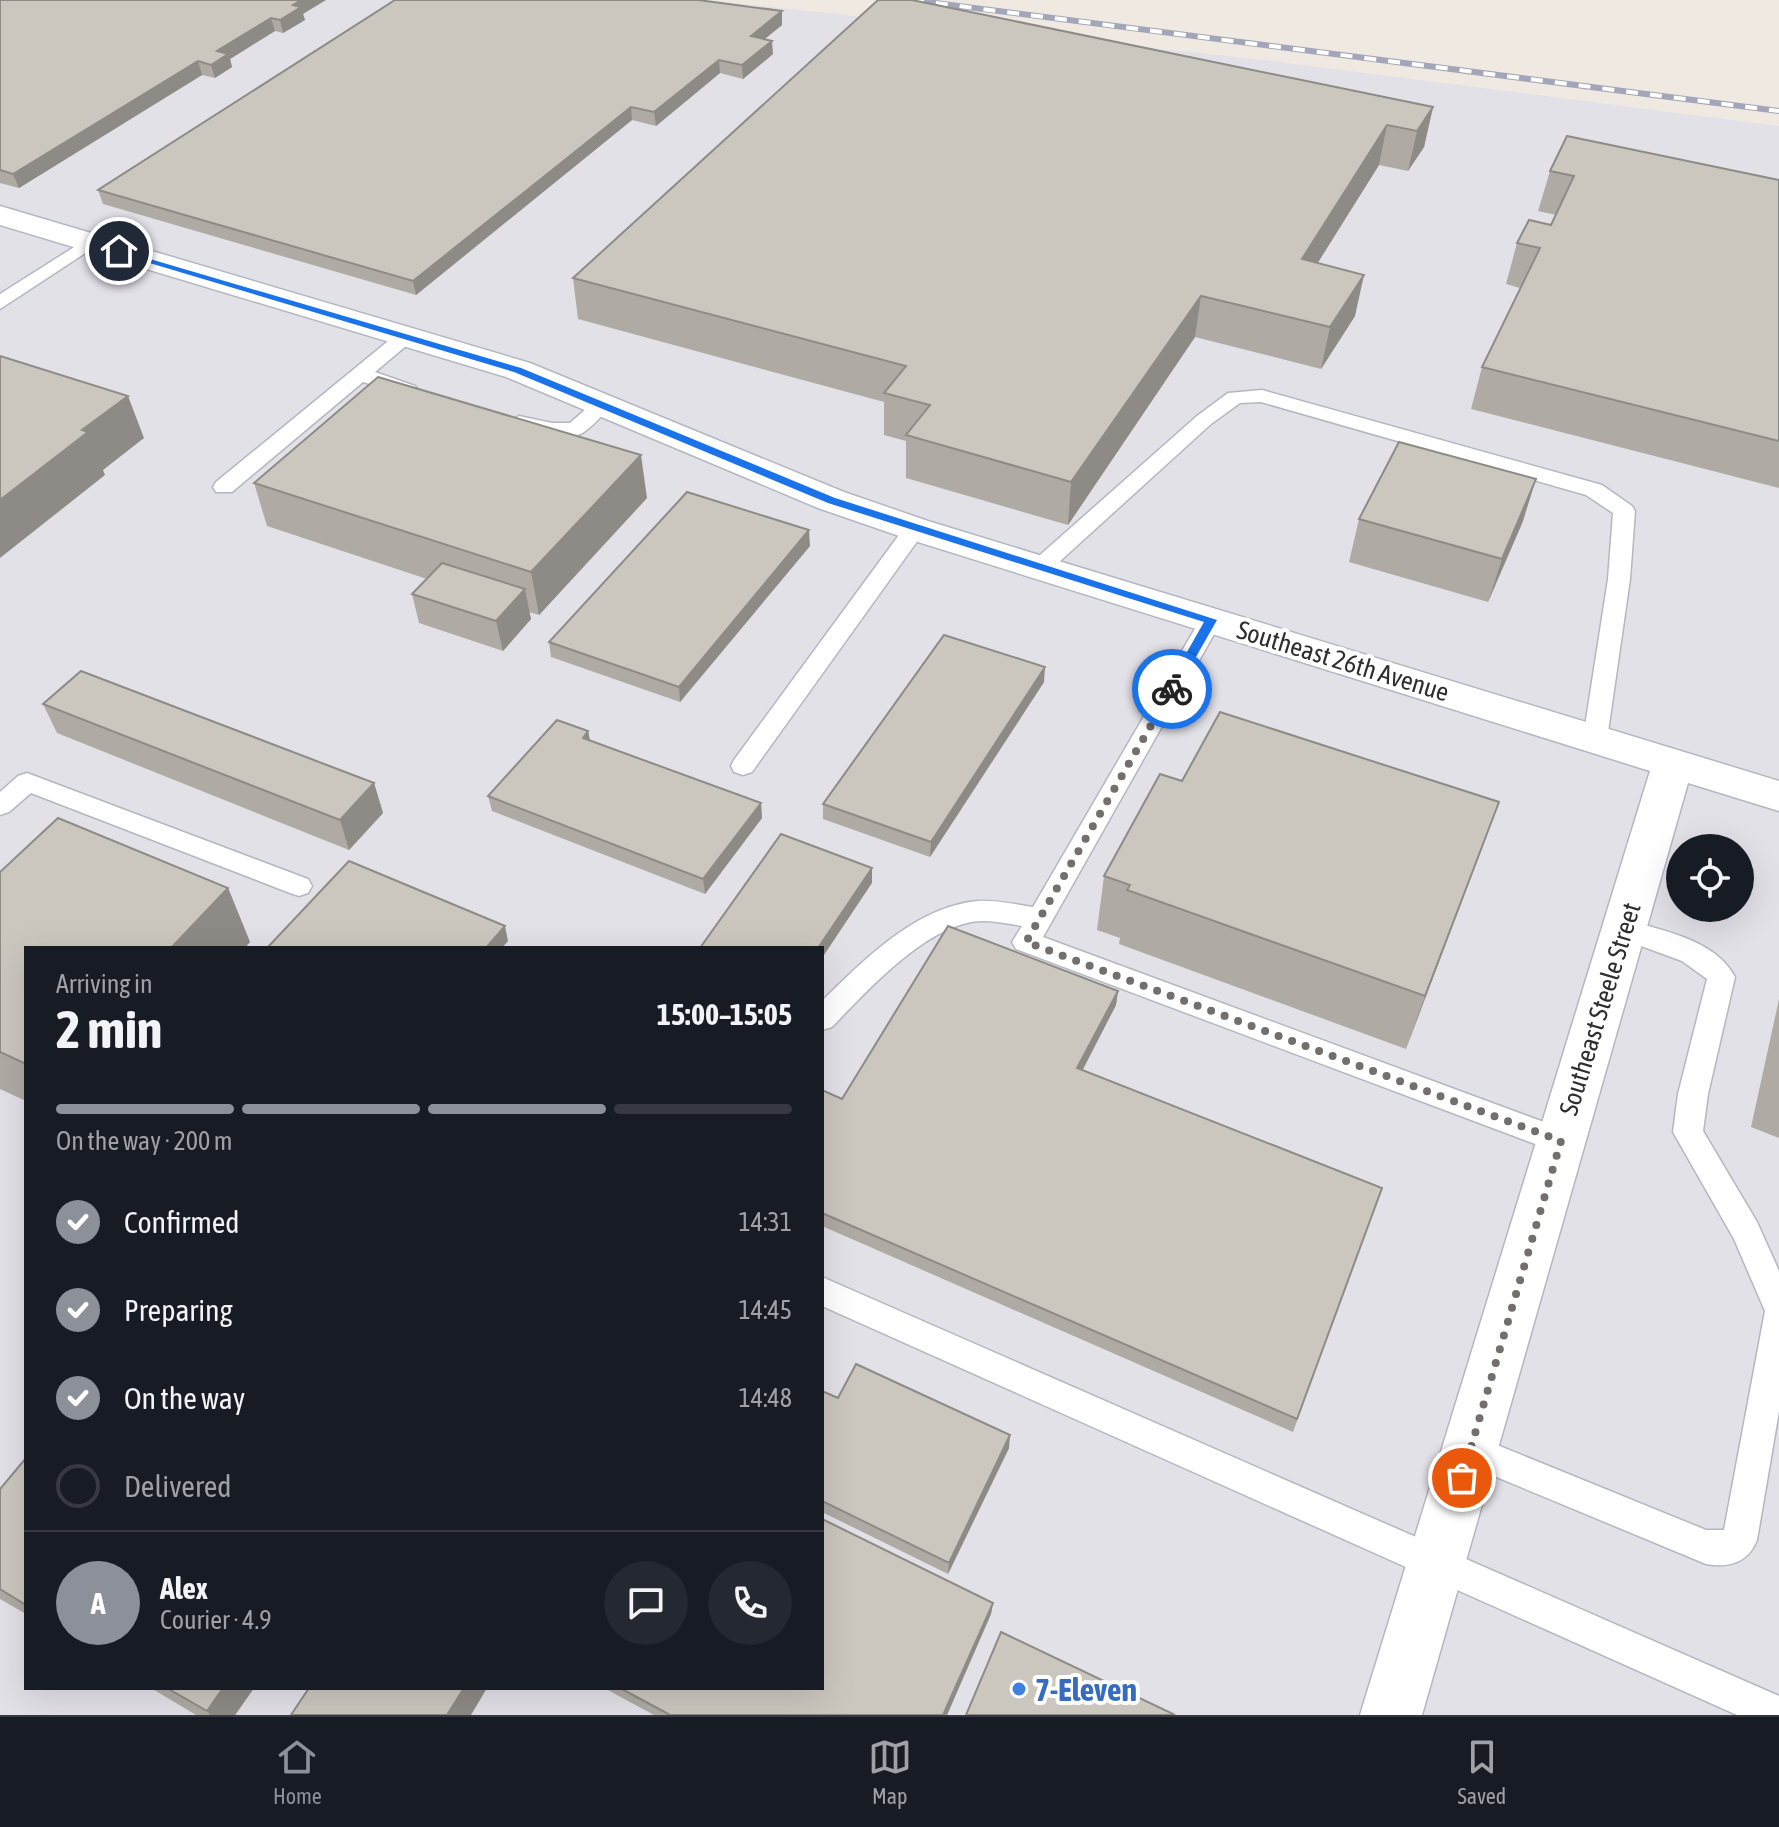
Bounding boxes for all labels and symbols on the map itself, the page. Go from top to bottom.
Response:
pin [85,217,153,285]
street label: Southeast 26th Avenue [1233,614,1453,708]
courier [1132,649,1212,729]
street label: Southeast Steele Street [1553,899,1647,1119]
pin [1428,1444,1496,1512]
place label: 7-Eleven [1035,1671,1137,1708]
marker: 7-Eleven [1010,1680,1028,1698]

